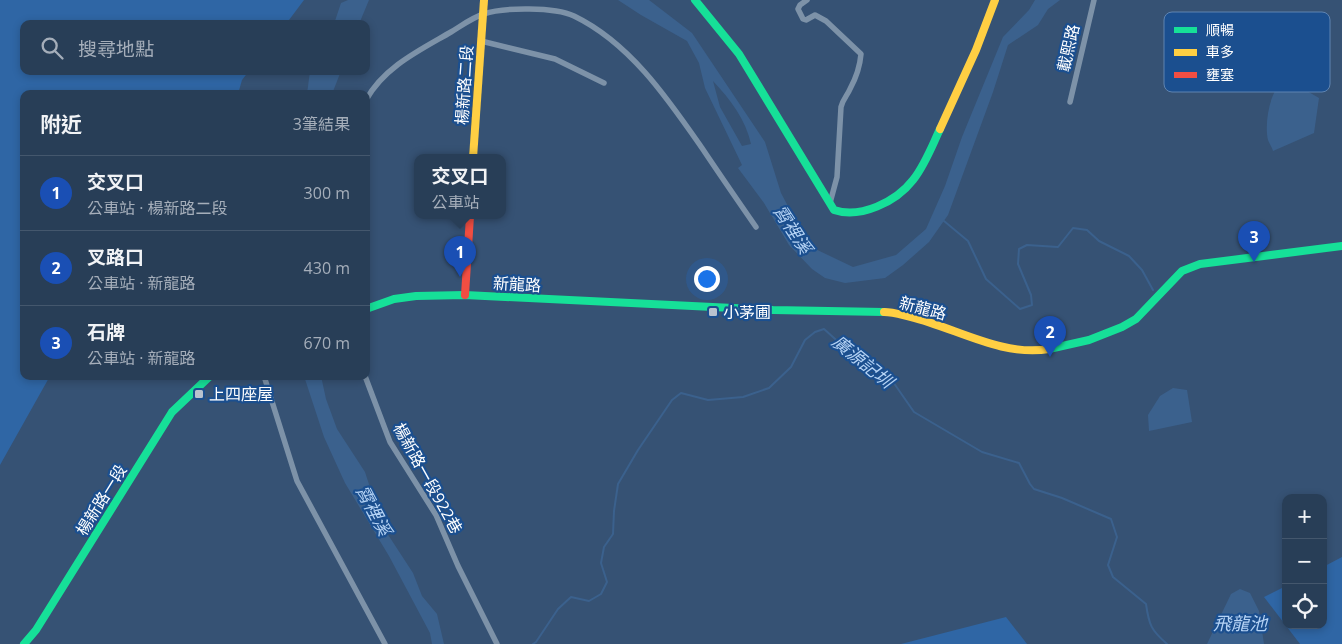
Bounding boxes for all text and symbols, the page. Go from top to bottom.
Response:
legend [1164,12,1330,92]
search box [20,20,370,75]
text: 順暢 [1206,20,1234,39]
street label: 載熙路 [1052,22,1084,74]
icon: search [38,34,66,62]
text: 搜尋地點 [78,36,154,62]
text: 車多 [1206,42,1234,61]
street label: 楊新路二段 [450,44,478,126]
text: 壅塞 [1206,65,1234,84]
text: 附近 [40,110,82,138]
text: 3筆結果 [293,113,350,135]
popup [414,154,506,219]
text: 交叉口 [431,163,489,189]
text: 交叉口 [87,169,144,195]
text: 1 [51,182,61,204]
text: 300 m [304,182,350,204]
text: 公車站 [431,191,480,213]
text: 公車站 · 楊新路二段 [87,197,228,219]
water label: 霄裡溪 [768,200,819,261]
pin: 3 [1238,221,1270,262]
pin: 1 [444,236,476,277]
text: 叉路口 [87,244,144,270]
text: 2 [51,257,61,279]
text: 430 m [304,257,350,279]
your location [694,266,720,292]
text: 公車站 · 新龍路 [87,272,196,294]
street label: 新龍路 [492,272,542,296]
street label: 新龍路 [897,291,949,325]
place label: 小茅圃 [723,301,771,323]
marker: 小茅圃 [707,306,719,318]
pin: 2 [1034,316,1066,357]
text: 石牌 [87,319,125,345]
water label: 廣源記圳 [827,329,901,395]
text: 3 [51,332,61,354]
text: 670 m [304,332,350,354]
text: 公車站 · 新龍路 [87,347,196,369]
place label: 上四座屋 [209,383,273,405]
marker: 上四座屋 [193,388,205,400]
street label: 楊新路一段922巷 [388,419,468,537]
street label: 楊新路一段 [70,460,132,540]
water label: 霄裡溪 [351,481,399,542]
map controls [1282,494,1327,629]
button: + [1282,494,1327,539]
button: − [1282,539,1327,584]
button: locate [1282,584,1327,629]
water label: 飛龍池 [1213,611,1269,635]

